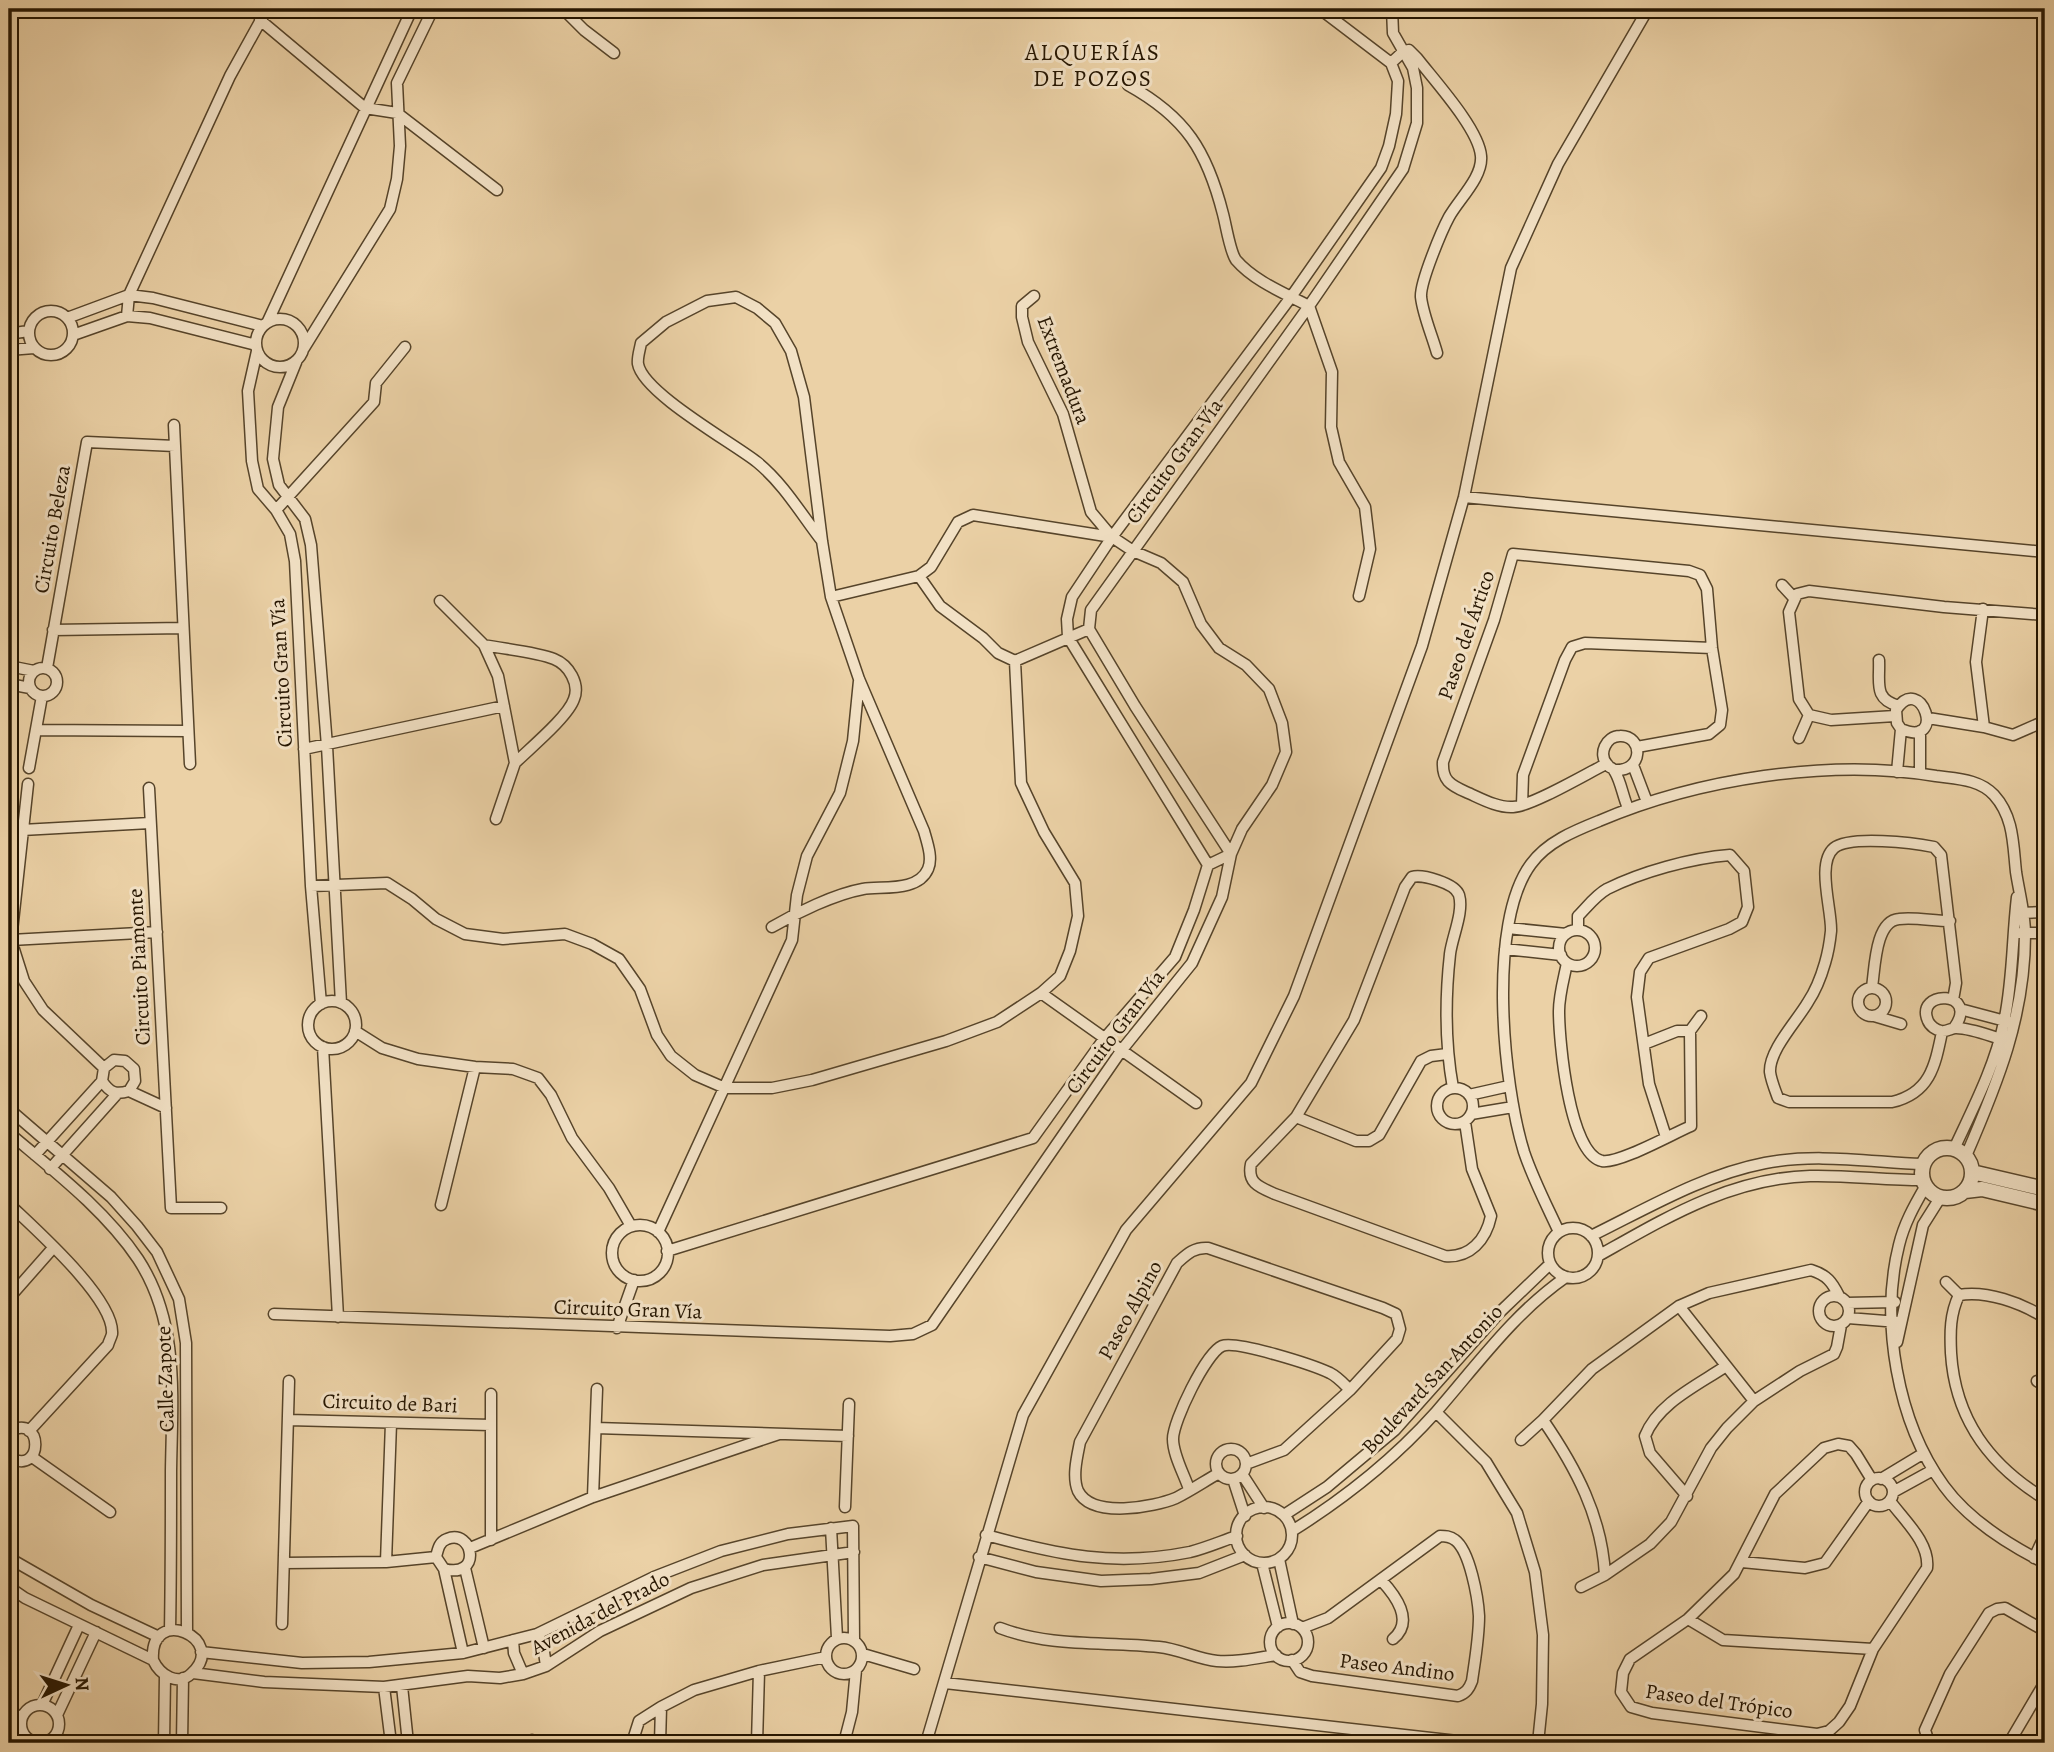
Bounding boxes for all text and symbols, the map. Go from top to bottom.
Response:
district label: ALQUERÍAS DE POZOS [1024,37,1161,94]
street label: Extremadura [1030,312,1098,428]
street label: Circuito Gran Vía [1119,392,1229,529]
street label: Circuito Beleza [27,462,77,595]
street label: Paseo del Ártico [1431,567,1501,703]
street label: Circuito Gran Vía [263,598,299,748]
street label: Circuito Piamonte [121,888,157,1046]
street label: Circuito Gran Vía [1059,964,1171,1100]
street label: Paseo Alpino [1091,1255,1169,1365]
street label: Circuito Gran Vía [553,1292,703,1326]
street label: Boulevard San Antonio [1355,1298,1509,1460]
street label: Calle Zapote [149,1325,181,1433]
street label: Circuito de Bari [322,1387,458,1419]
street label: Avenida del Prado [525,1565,674,1662]
street label: Paseo Andino [1338,1646,1456,1688]
north arrow [32,1650,102,1720]
text: N [69,1676,95,1692]
street label: Paseo del Trópico [1643,1677,1795,1725]

